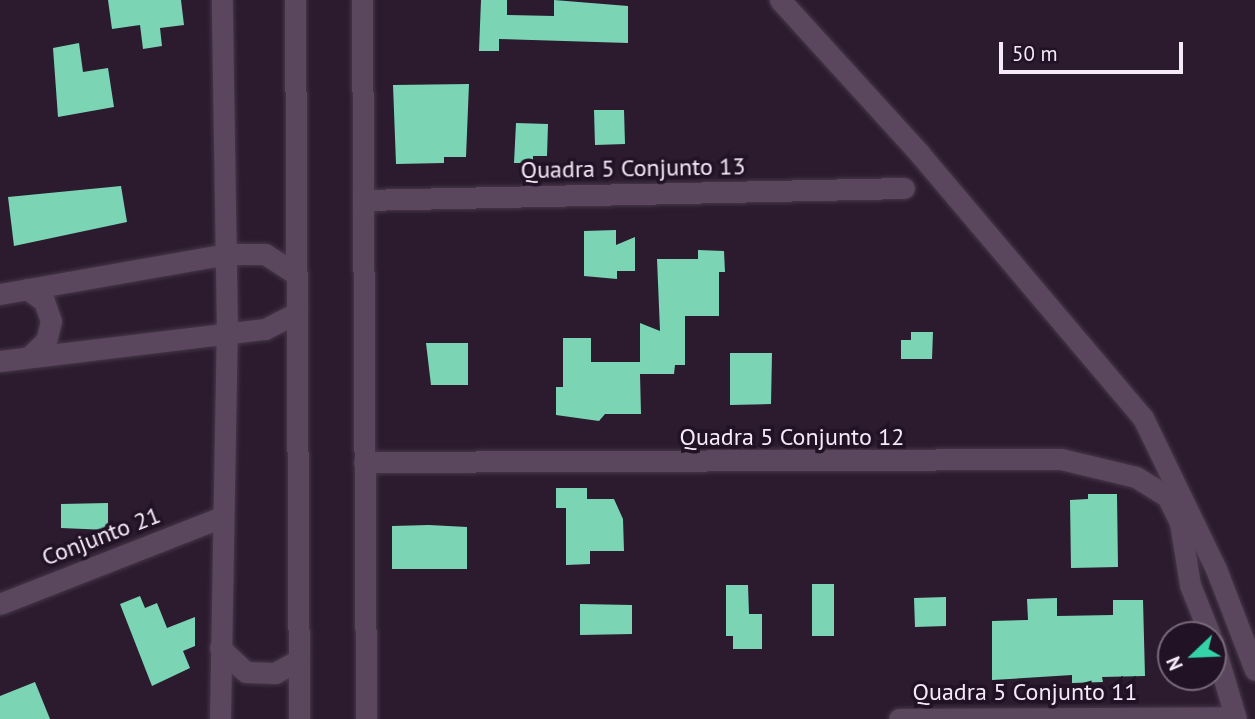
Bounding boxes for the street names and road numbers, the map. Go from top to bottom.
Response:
street label: Quadra 5 Conjunto 13 [520,152,746,184]
street label: Quadra 5 Conjunto 12 [680,423,904,451]
street label: Conjunto 21 [38,500,164,572]
street label: Quadra 5 Conjunto 11 [913,678,1137,706]

